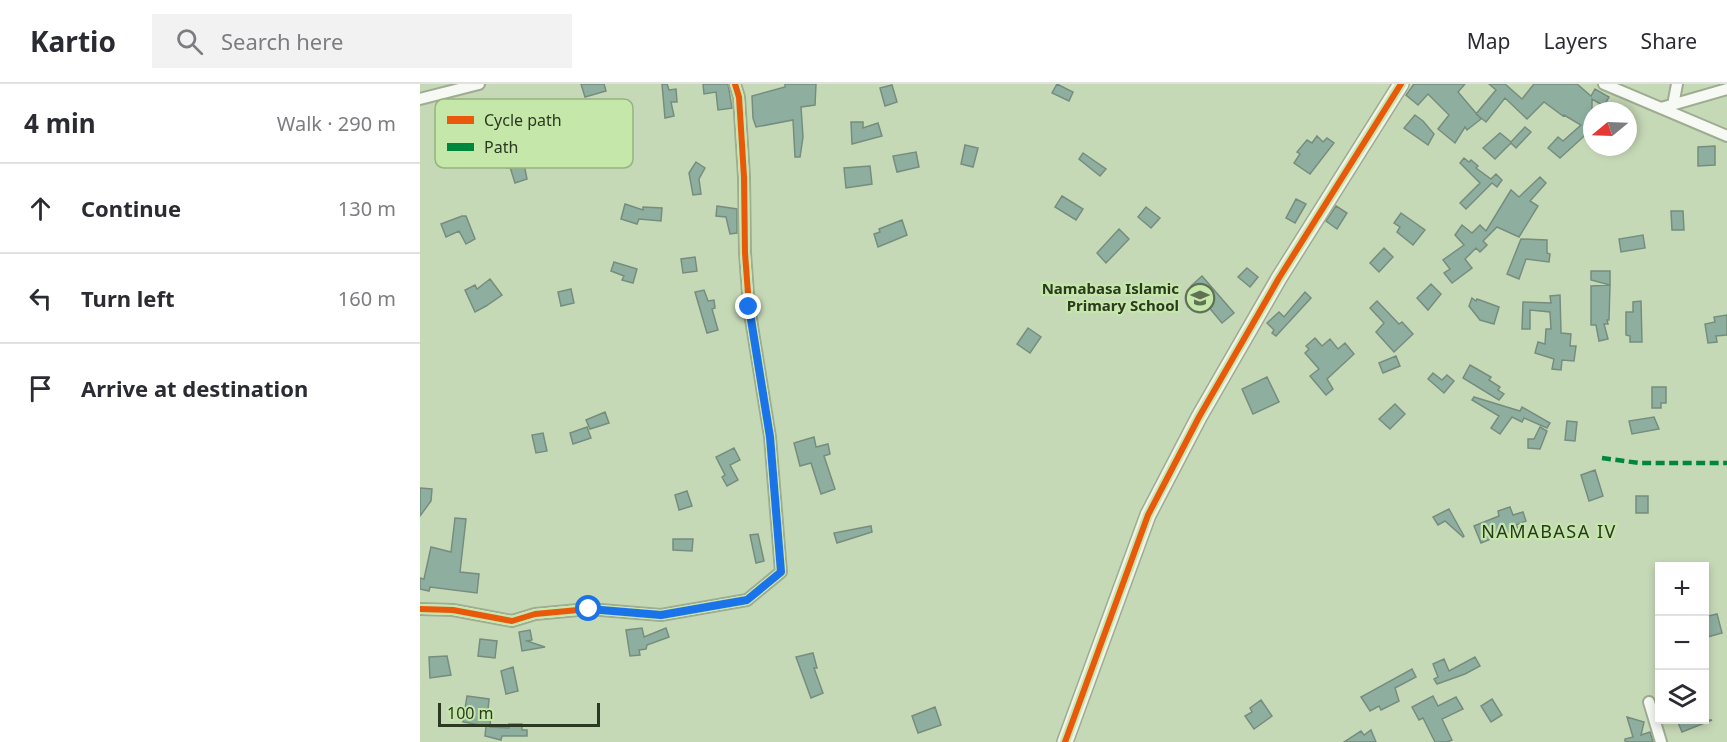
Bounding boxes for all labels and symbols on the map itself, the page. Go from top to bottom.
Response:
legend [435,99,633,168]
north arrow [1583,102,1637,156]
text: Cycle path [484,109,562,131]
text: Path [484,136,518,158]
place label: Namabasa Islamic Primary School [1042,278,1179,315]
school or university icon: Namabasa Islamic Primary School [1184,282,1216,314]
route end [735,293,761,319]
district label: NAMABASA IV [1481,519,1617,543]
route start [575,595,601,621]
scale bar [438,700,600,728]

